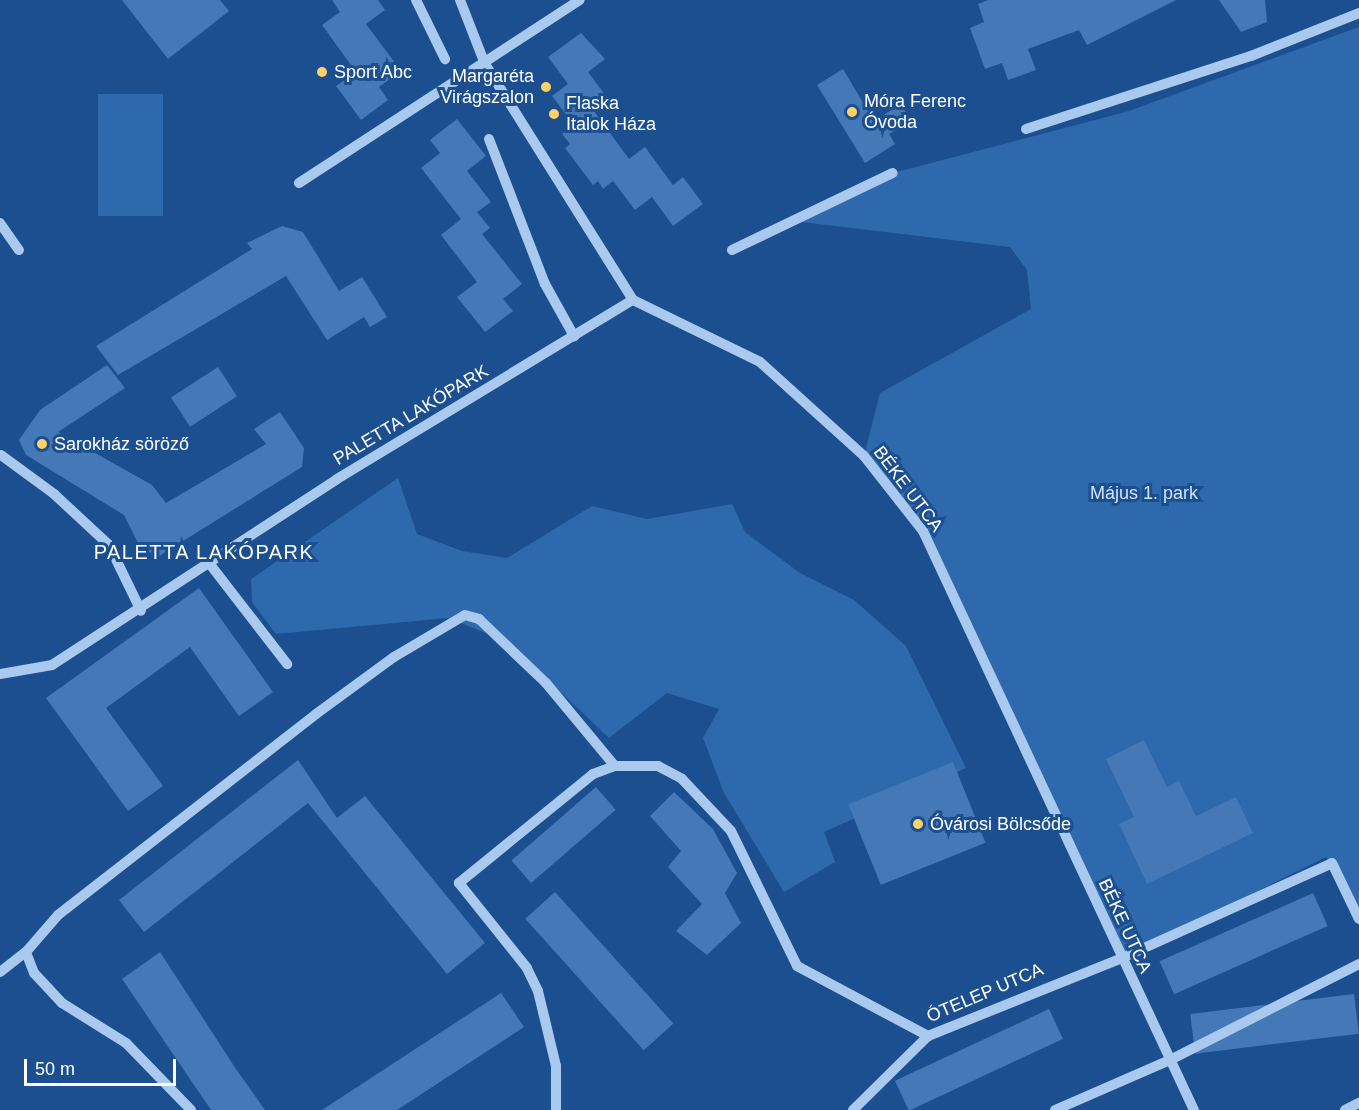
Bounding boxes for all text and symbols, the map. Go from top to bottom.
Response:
place label: Sport Abc [334,61,413,83]
marker: Sport Abc [315,65,329,79]
place label: Margaréta Virágszalon [440,66,534,109]
marker: Margaréta Virágszalon [539,80,553,94]
place label: Móra Ferenc Óvoda [864,91,966,134]
place label: Flaska Italok Háza [566,93,656,136]
marker: Móra Ferenc Óvoda [845,105,859,119]
marker: Flaska Italok Háza [547,107,561,121]
street label: PALETTA LAKÓPARK [329,360,493,470]
place label: Sarokház söröző [54,433,189,455]
marker: Sarokház söröző [35,437,49,451]
street label: BÉKE UTCA [869,442,947,536]
park label: Május 1. park [1090,482,1198,504]
district label: PALETTA LAKÓPARK [93,540,315,564]
place label: Óvárosi Bölcsőde [930,813,1071,835]
marker: Óvárosi Bölcsőde [911,817,925,831]
street label: BÉKE UTCA [1094,875,1156,977]
street label: ÓTELEP UTCA [923,959,1047,1027]
scale bar [27,1047,178,1085]
text: 50 m [35,1059,75,1079]

